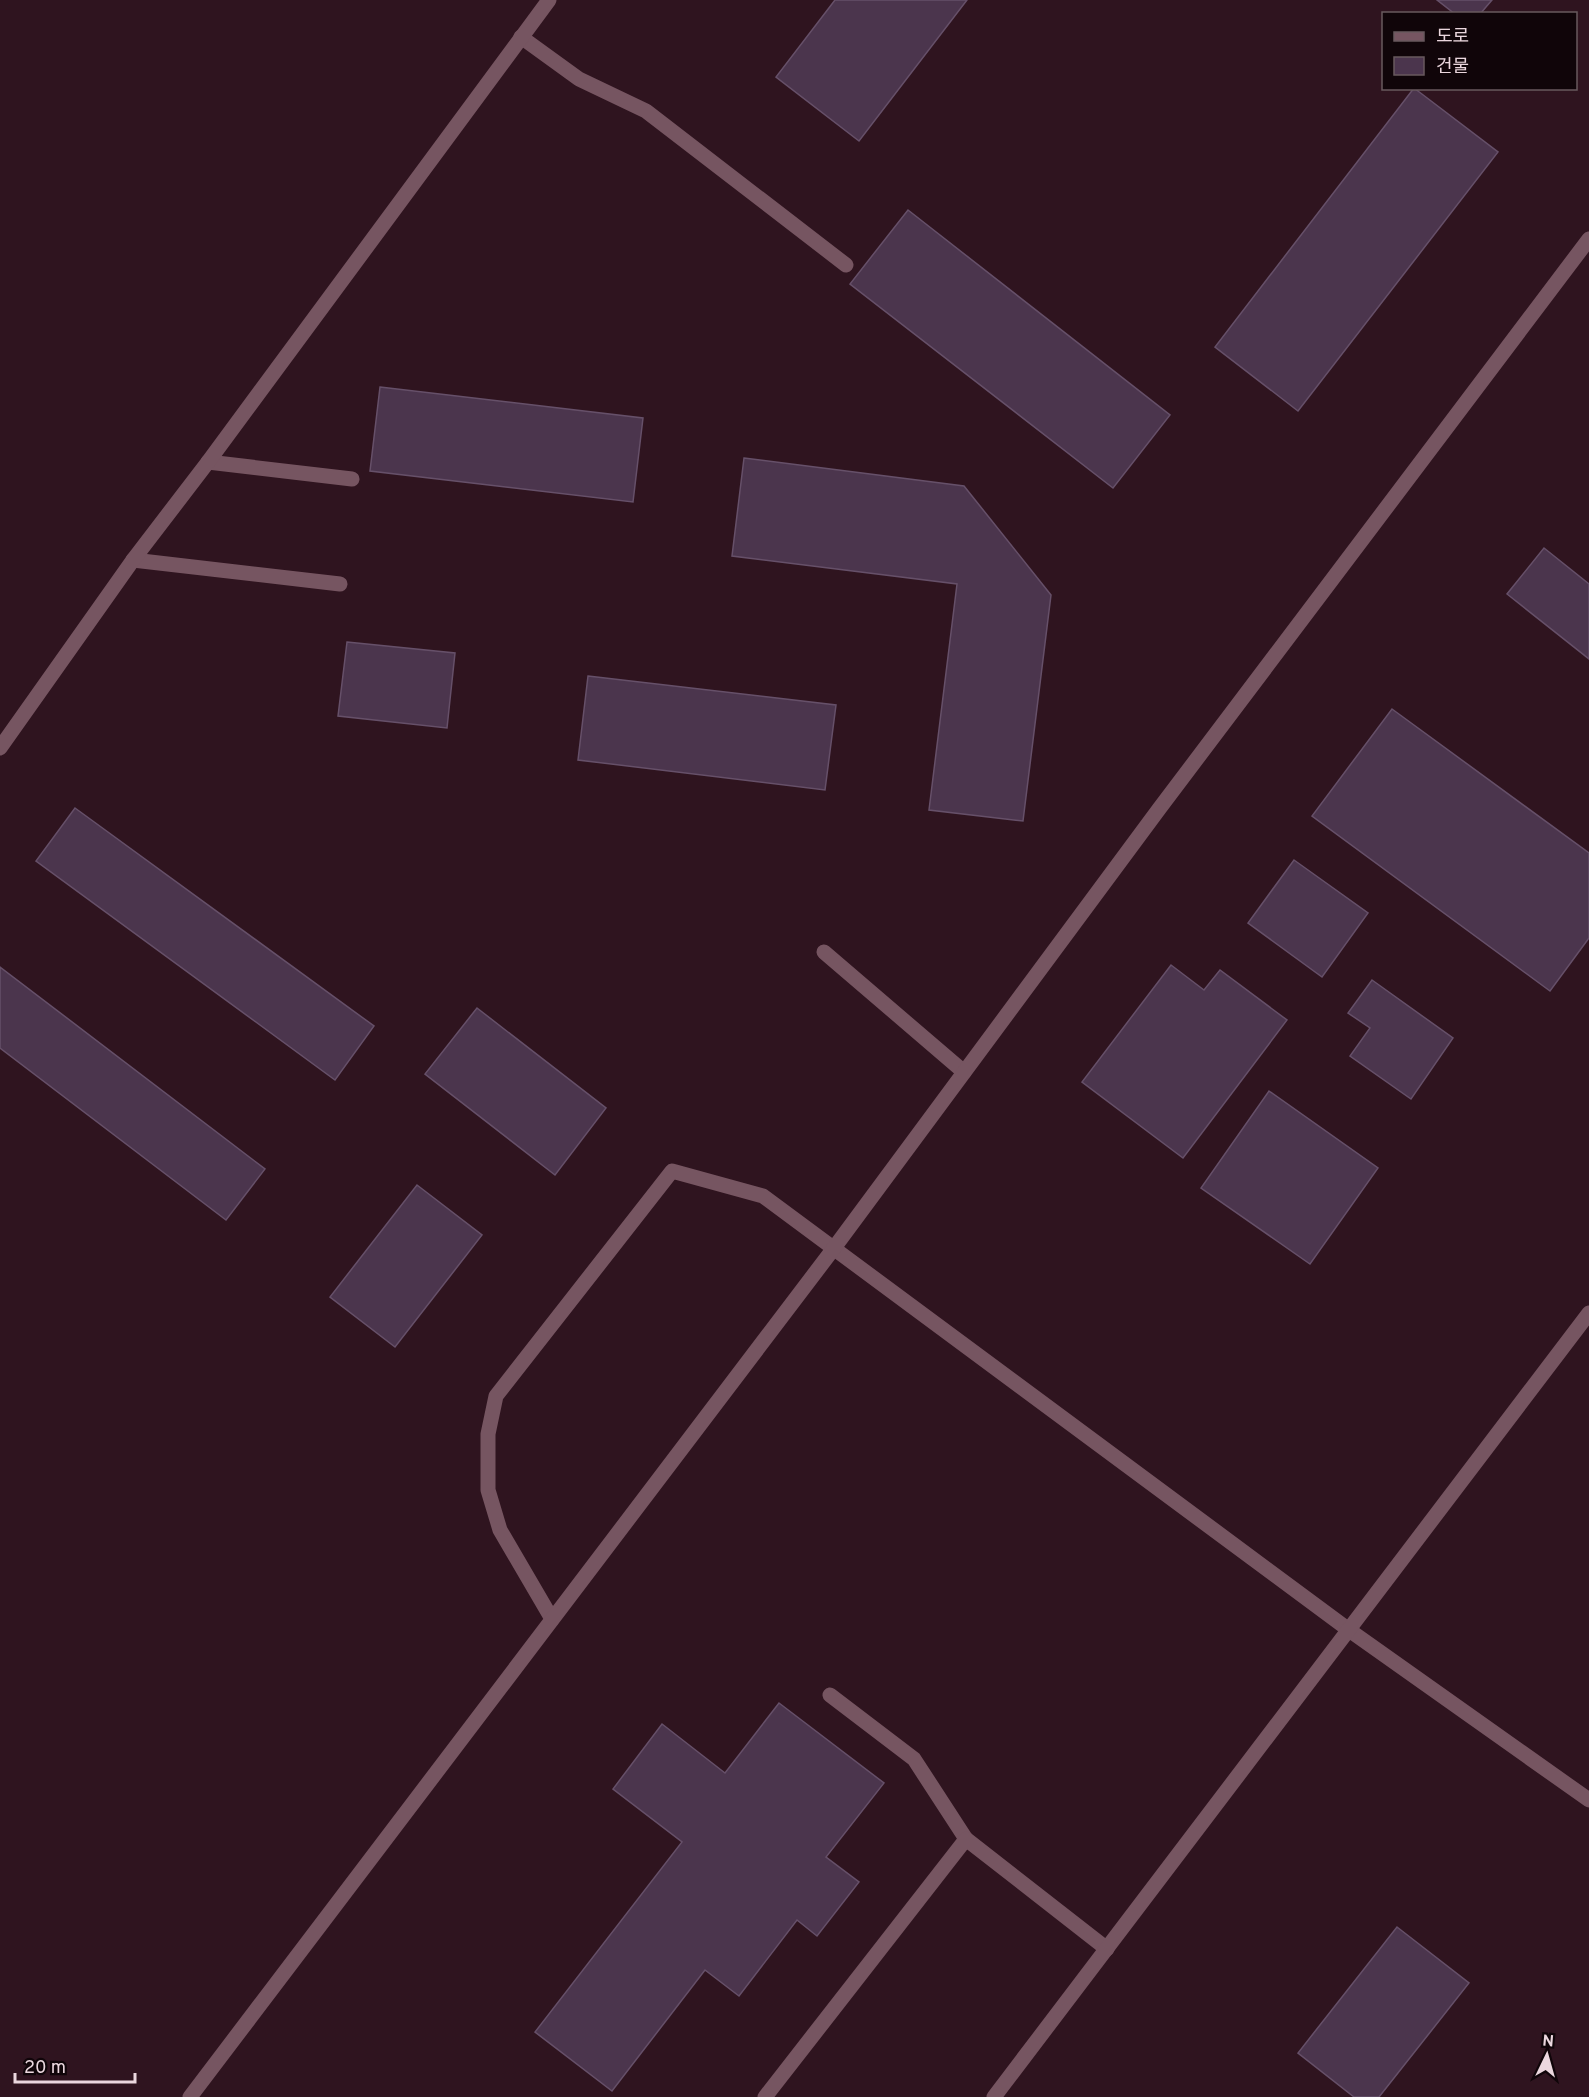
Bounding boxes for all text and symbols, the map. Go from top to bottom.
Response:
legend [1382,12,1577,90]
text: 도로 [1436,26,1469,49]
text: 건물 [1436,56,1469,79]
north arrow [1517,2025,1577,2085]
text: N [1542,2032,1555,2053]
scale bar [15,2046,135,2084]
text: 20 m [24,2057,66,2080]

